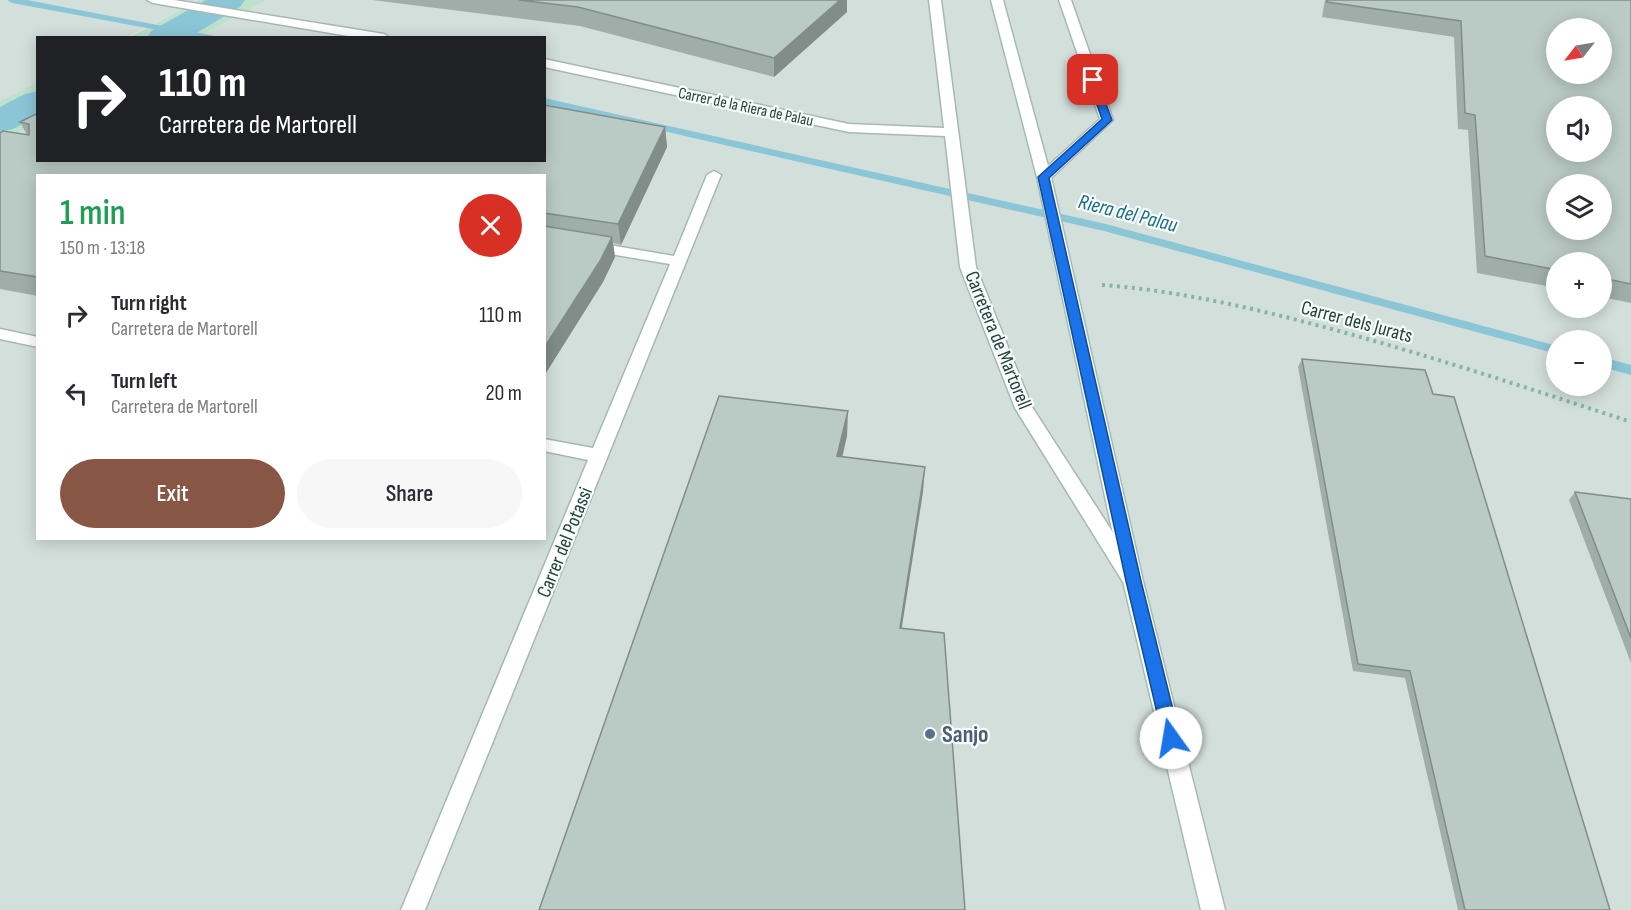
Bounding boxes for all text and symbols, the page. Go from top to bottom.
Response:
north arrow [1546,18,1612,84]
map controls [1546,18,1612,396]
pin [1067,54,1118,105]
text: 110 m [159,58,246,109]
icon: right [60,60,138,138]
icon: arrive [1076,63,1109,96]
street label: Carrer de la Riera de Palau [676,84,815,131]
button: sound [1546,96,1612,162]
text: Carretera de Martorell [159,109,357,141]
button: layers [1546,174,1612,240]
water label: Riera del Palau [1076,189,1180,238]
text: 1 min [60,192,125,235]
button: close [459,194,522,257]
text: 150 m · 13:18 [60,236,145,260]
button: + [1546,252,1612,318]
street label: Carretera de Martorell [959,268,1037,413]
text: Turn right [111,290,187,317]
street label: Carrer dels Jurats [1298,296,1415,348]
icon: right [60,299,93,332]
text: 110 m [479,302,522,329]
text: Carretera de Martorell [111,317,258,341]
button: − [1546,330,1612,396]
text: Turn left [111,368,177,395]
icon: left [60,377,93,410]
text: 20 m [486,380,522,407]
text: Carretera de Martorell [111,395,258,419]
button: Exit [60,459,285,528]
button: Share [297,459,522,528]
street label: Carrer del Potassi [532,484,598,601]
position arrow [1139,706,1203,770]
place label: Sanjo [942,720,989,749]
marker: Sanjo [923,727,937,741]

